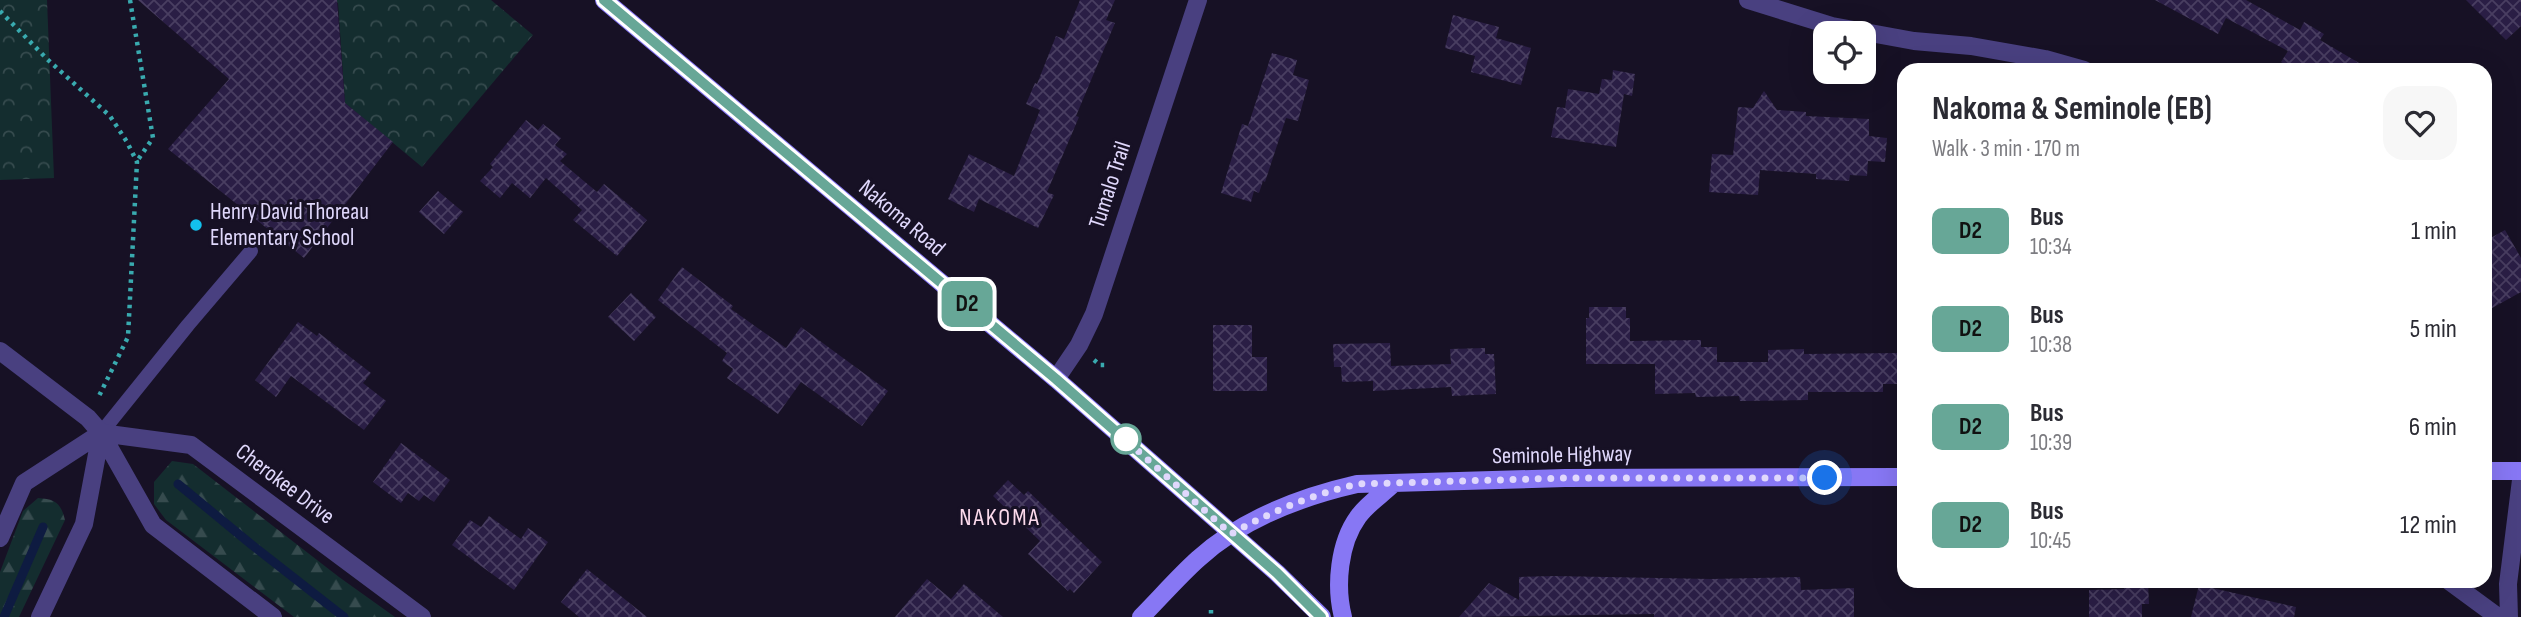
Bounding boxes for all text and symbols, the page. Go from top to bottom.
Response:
map controls [1813,21,1876,84]
button: locate [1813,21,1876,84]
button: heart [2383,86,2457,160]
text: Nakoma & Seminole (EB) [1932,89,2212,129]
text: Walk · 3 min · 170 m [1932,135,2080,163]
street label: Tumalo Trail [1083,138,1137,232]
street label: Nakoma Road [853,174,951,262]
place label: Henry David Thoreau Elementary School [210,198,369,252]
text: Bus [2030,202,2064,233]
text: D2 [1959,216,1982,245]
text: 1 min [2411,216,2457,247]
marker: Henry David Thoreau Elementary School [188,217,204,233]
text: 10:34 [2030,233,2072,261]
line badge: D2 [936,281,998,327]
text: D2 [956,289,978,318]
text: Bus [2030,300,2064,331]
text: D2 [1959,314,1982,343]
text: 5 min [2410,314,2457,345]
text: 10:38 [2030,331,2072,359]
text: Bus [2030,398,2064,429]
text: D2 [1959,412,1982,441]
text: 6 min [2409,412,2457,443]
unlabelled marker [1111,424,1141,454]
text: 10:39 [2030,429,2072,457]
street label: Cherokee Drive [230,438,340,530]
street label: Seminole Highway [1492,440,1632,470]
your location [1807,460,1842,495]
text: Bus [2030,496,2064,527]
district label: NAKOMA [959,503,1041,532]
text: D2 [1959,510,1982,539]
text: 12 min [2400,510,2457,541]
text: 10:45 [2030,527,2071,555]

